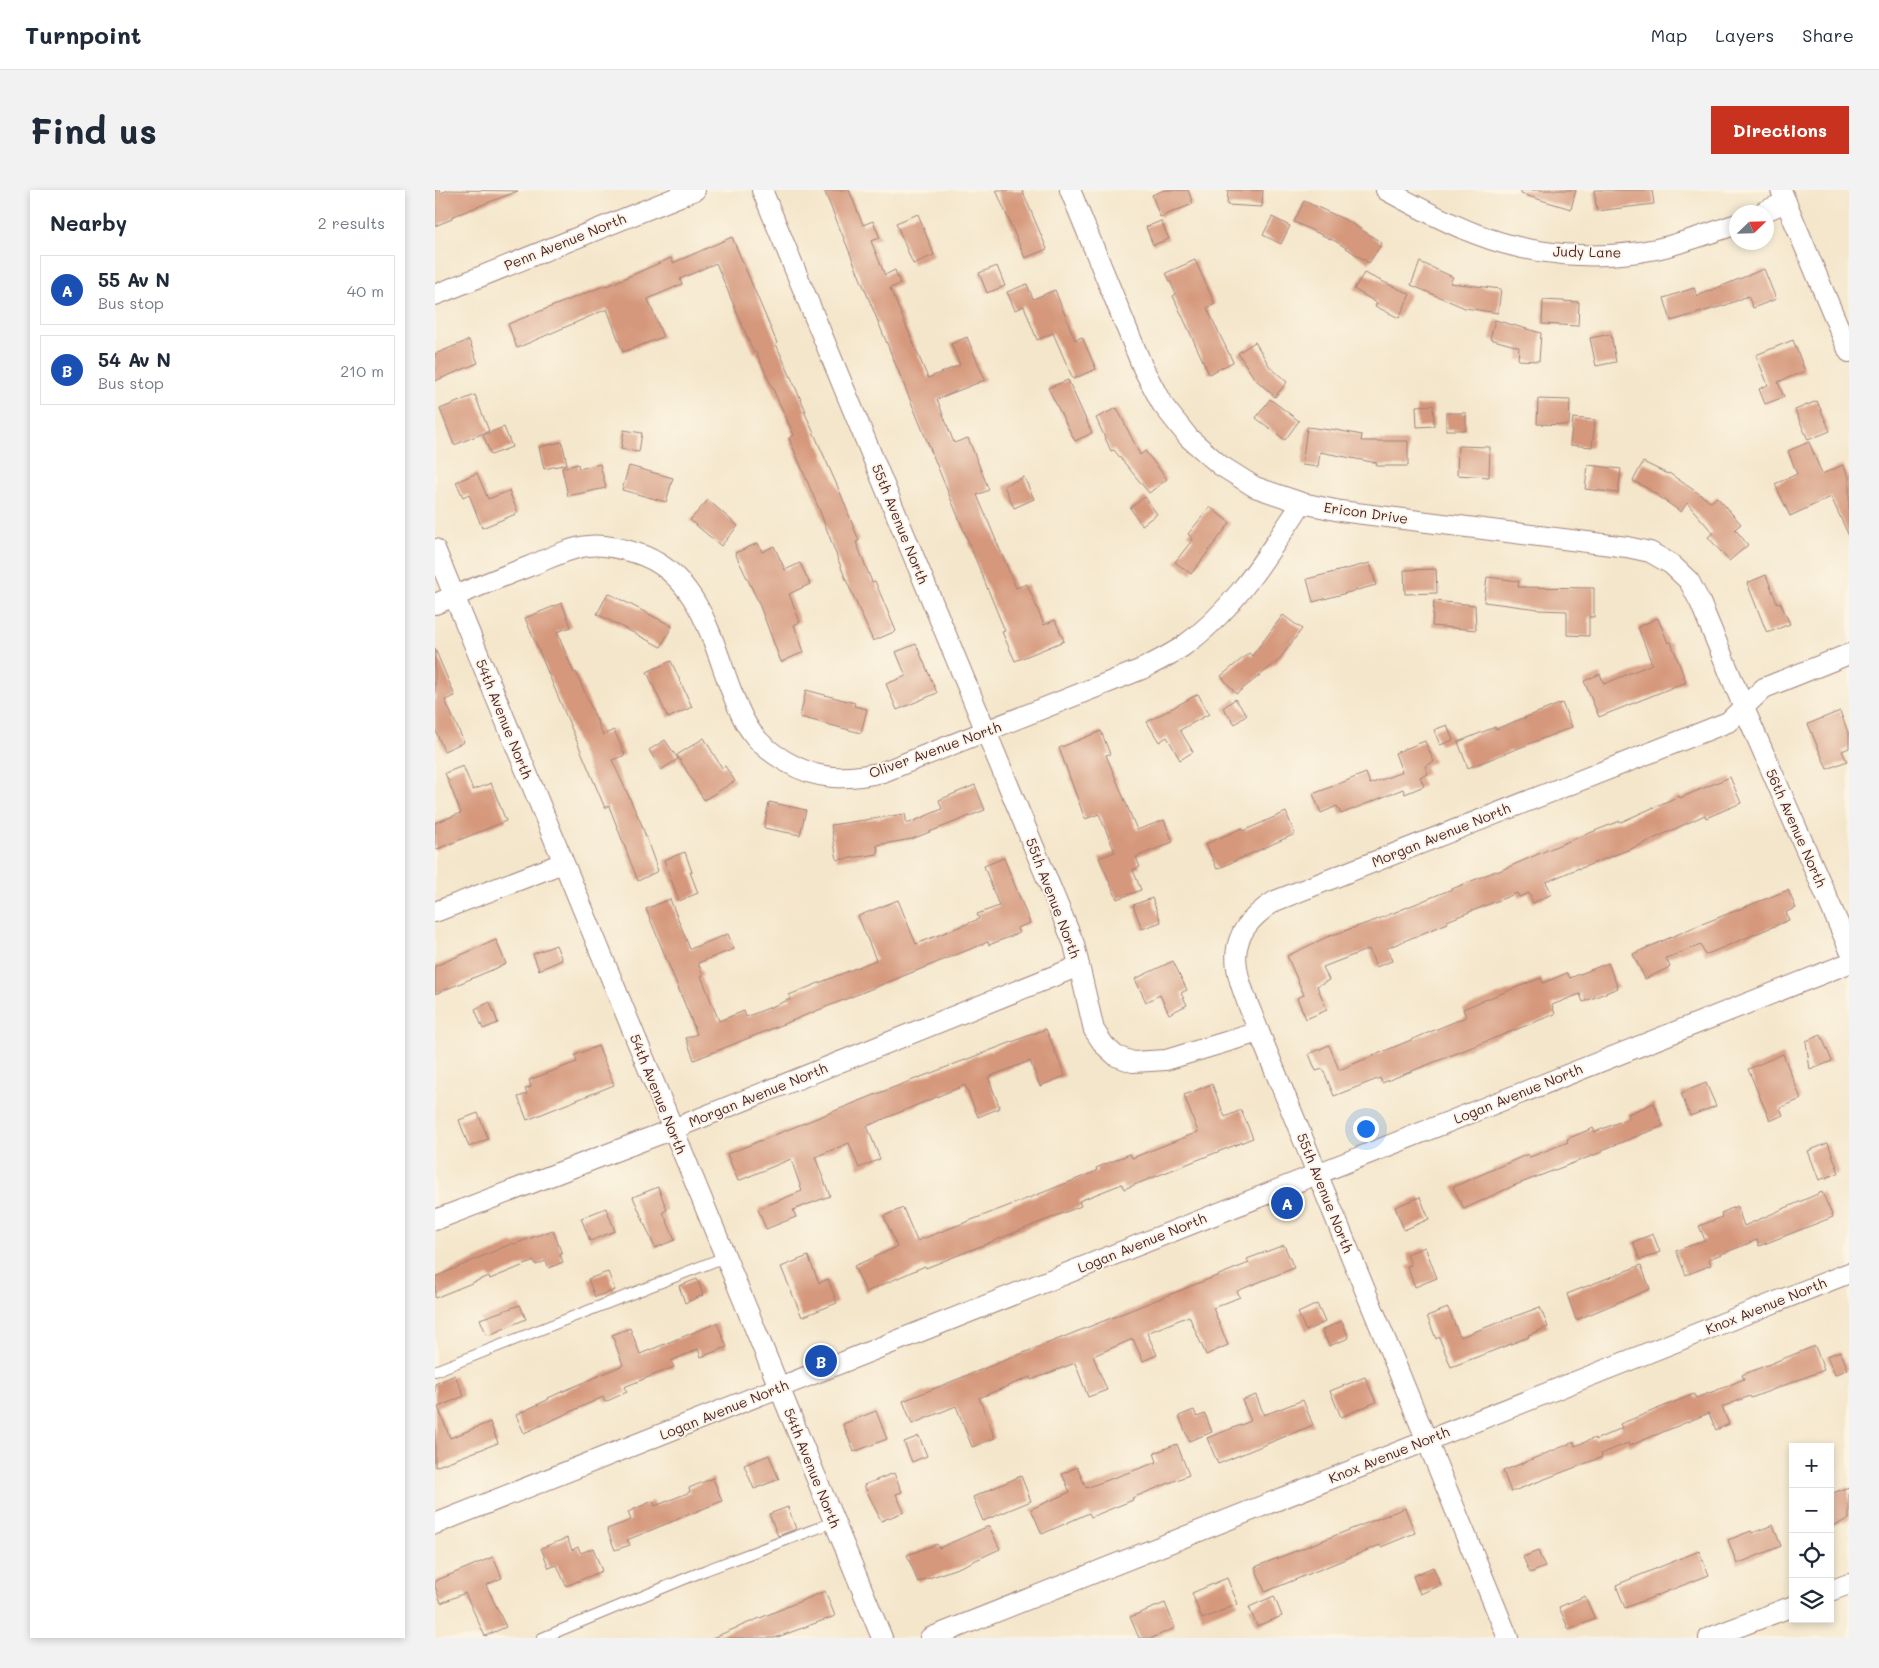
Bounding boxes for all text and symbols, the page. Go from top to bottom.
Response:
text: Turnpoint [25,19,141,50]
text: Map [1651,23,1687,47]
text: Layers [1715,23,1774,47]
text: Share [1802,23,1854,47]
button: Directions [1711,106,1849,154]
text: Find us [30,107,157,153]
north arrow [1729,205,1774,250]
street label: Penn Avenue North [501,208,629,275]
text: Nearby [50,209,127,236]
text: 2 results [318,212,385,233]
street label: Judy Lane [1553,241,1621,262]
text: 55 Av N [98,267,170,292]
text: A [61,280,73,301]
text: 40 m [347,280,384,301]
text: Bus stop [98,292,164,313]
text: 54 Av N [98,347,171,372]
text: B [62,360,72,381]
text: 210 m [340,360,384,381]
text: Bus stop [98,372,164,393]
street label: 55th Avenue North [868,461,933,587]
street label: Ericon Drive [1323,497,1410,528]
street label: 54th Avenue North [472,656,537,782]
street label: Oliver Avenue North [866,717,1004,782]
street label: 56th Avenue North [1762,766,1831,890]
street label: Morgan Avenue North [1369,798,1513,871]
street label: 55th Avenue North [1022,835,1085,961]
street label: 54th Avenue North [626,1031,691,1157]
street label: Morgan Avenue North [686,1058,830,1131]
street label: Logan Avenue North [1451,1059,1585,1128]
your location [1353,1116,1379,1142]
street label: 55th Avenue North [1293,1130,1358,1256]
pin: A [1271,1184,1303,1222]
street label: Logan Avenue North [1075,1208,1209,1277]
street label: Knox Avenue North [1703,1273,1829,1338]
pin: B [805,1342,837,1380]
street label: Logan Avenue North [657,1375,791,1444]
street label: 54th Avenue North [780,1405,845,1531]
street label: Knox Avenue North [1326,1422,1452,1487]
map controls [1789,1443,1834,1623]
button: + [1789,1443,1834,1488]
button: − [1789,1488,1834,1533]
button: locate [1789,1533,1834,1578]
button: layers [1789,1578,1834,1623]

